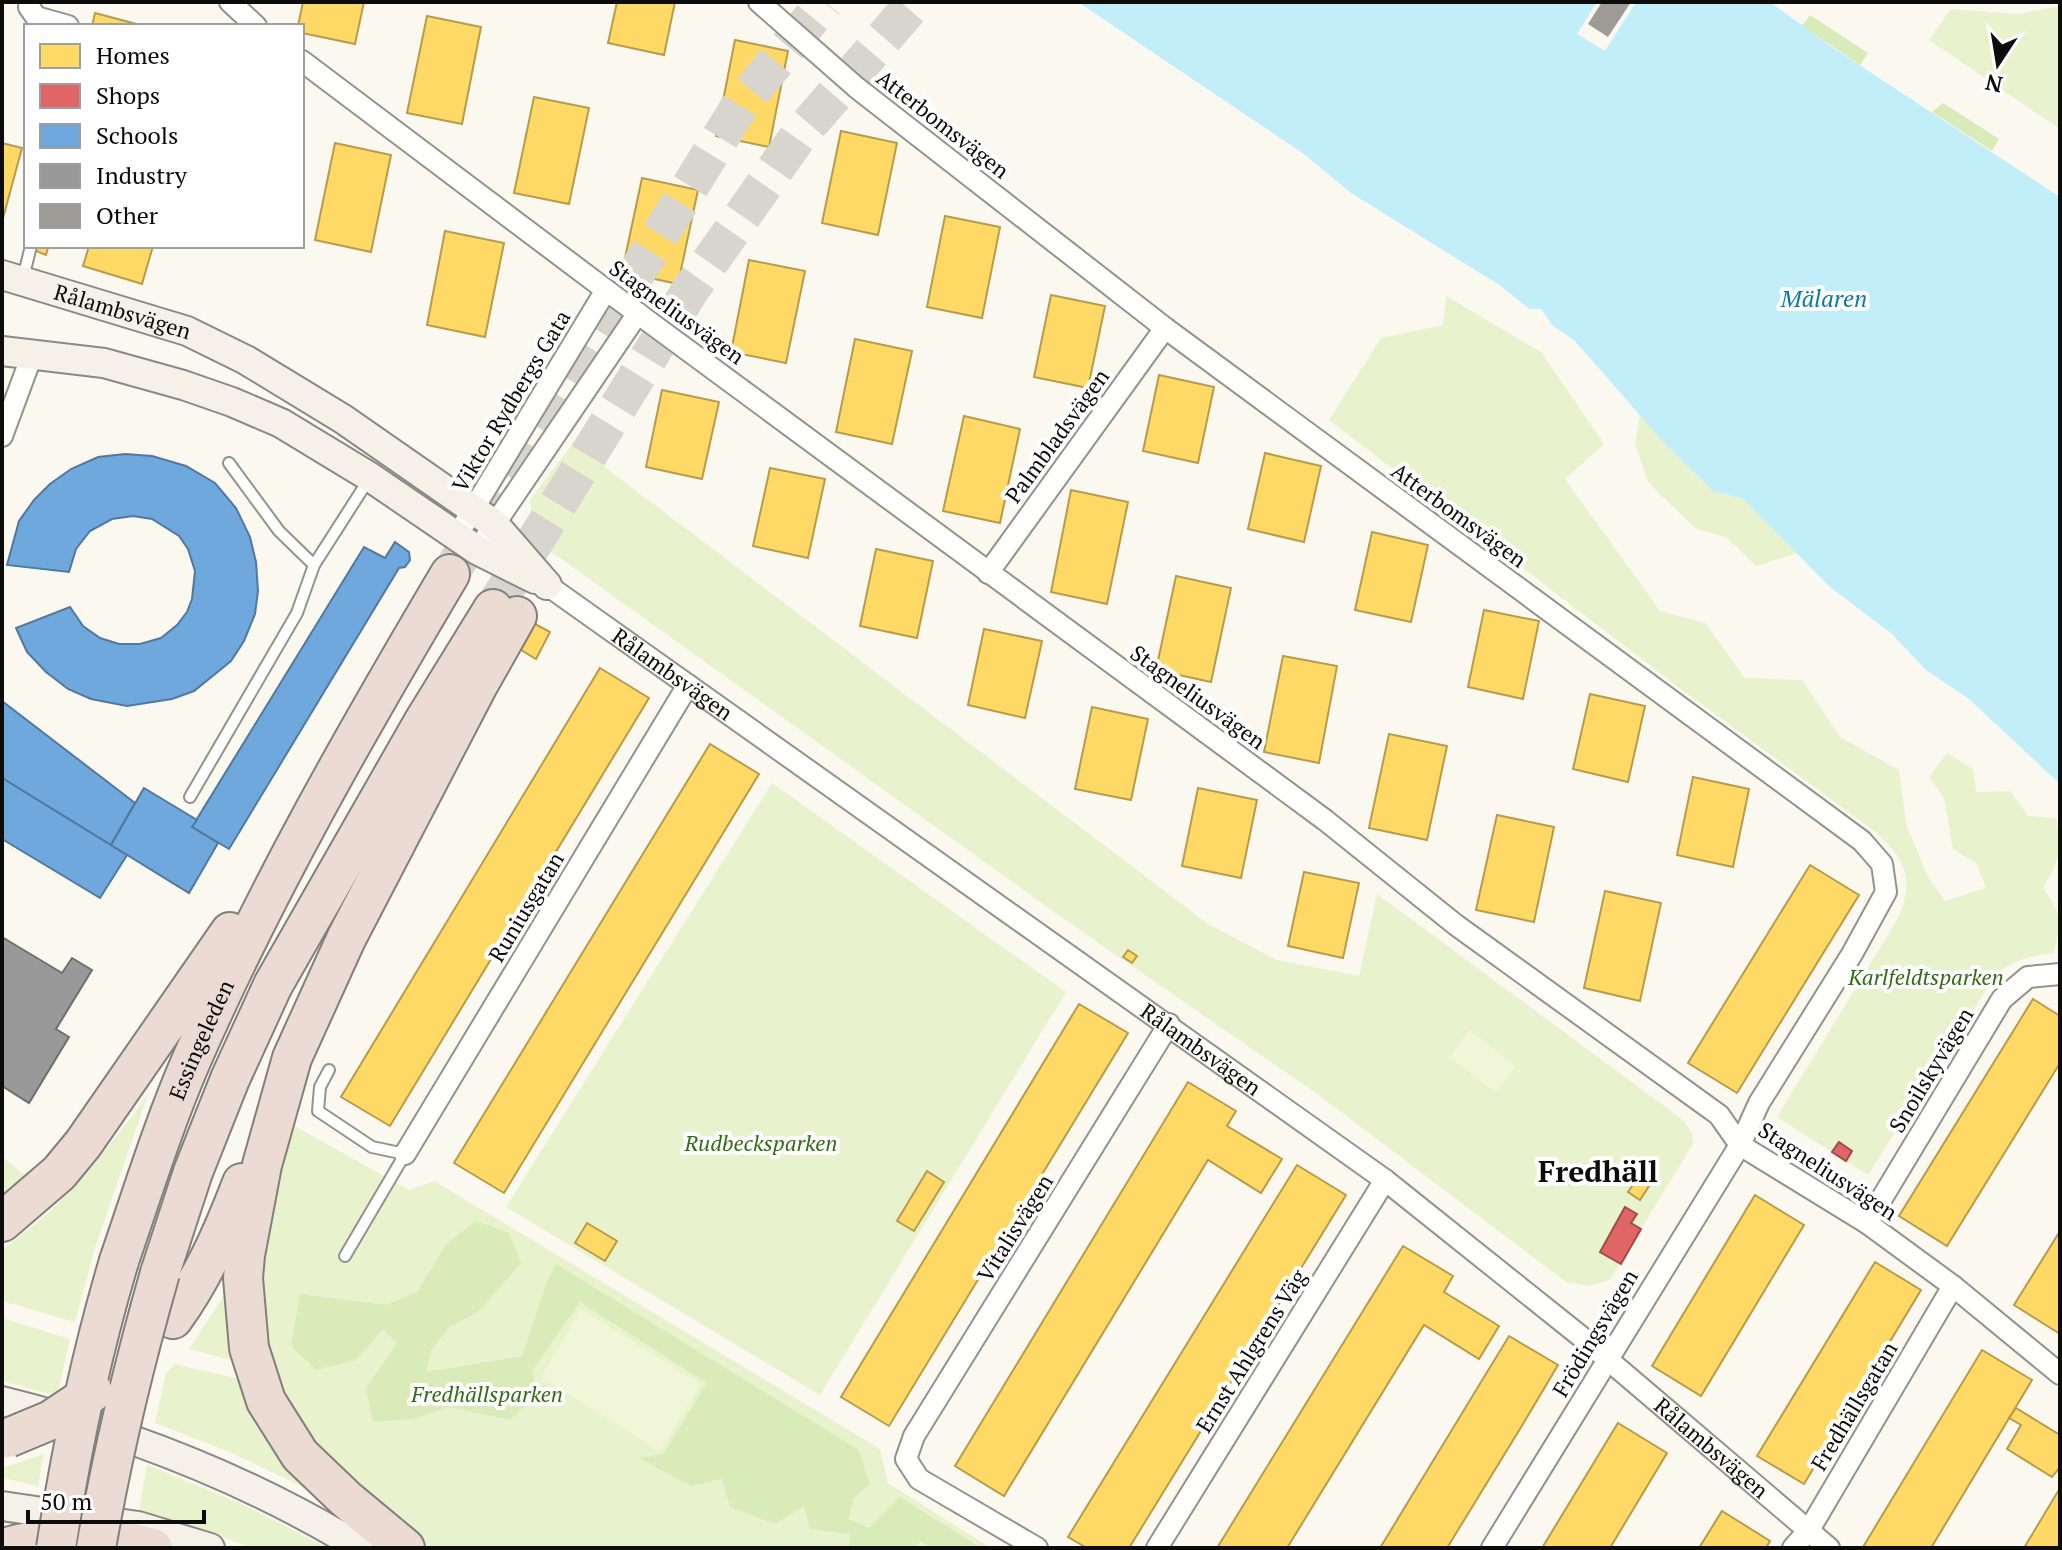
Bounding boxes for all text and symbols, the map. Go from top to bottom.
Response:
legend [24,24,304,248]
north arrow [1958,24,2038,104]
text: Homes [96,39,170,71]
street label: Atterbomsvägen [871,63,1015,184]
text: N [1982,68,2005,100]
text: Shops [96,79,160,111]
text: Schools [96,119,178,151]
text: Industry [96,159,188,191]
text: Other [96,199,159,231]
street label: Stagneliusvägen [604,253,751,370]
street label: Rålambsvägen [51,277,195,345]
water label: Mälaren [1780,282,1867,314]
street label: Viktor Rydbergs Gata [445,304,576,497]
street label: Palmbladsvägen [998,363,1115,509]
street label: Atterbomsvägen [1386,456,1533,573]
street label: Rålambsvägen [607,621,739,727]
street label: Stagneliusvägen [1125,638,1272,755]
street label: Runiusgatan [481,846,570,967]
park label: Karlfeldtsparken [1847,962,2004,991]
street label: Essingeleden [162,975,240,1104]
street label: Rålambsvägen [1135,996,1267,1102]
street label: Snoilskyvägen [1882,1002,1979,1138]
street label: Stagneliusvägen [1753,1115,1903,1226]
park label: Rudbecksparken [684,1128,837,1157]
district label: Fredhäll [1538,1151,1658,1191]
street label: Vitalisvägen [970,1168,1059,1287]
street label: Ernst Ahlgrens Väg [1189,1263,1313,1438]
street label: Frödingsvägen [1545,1264,1644,1402]
street label: Fredhällsgatan [1804,1336,1903,1476]
park label: Fredhällsparken [410,1379,563,1408]
street label: Rålambsvägen [1648,1391,1775,1504]
scale bar [28,1474,204,1524]
text: 50 m [40,1485,92,1517]

